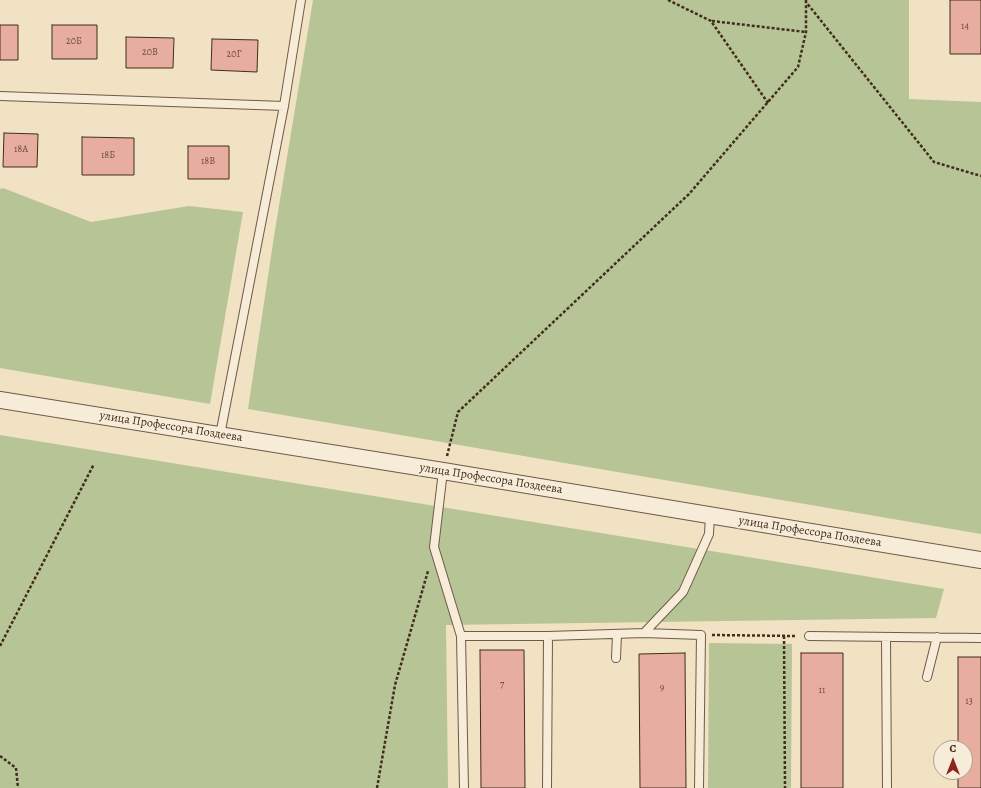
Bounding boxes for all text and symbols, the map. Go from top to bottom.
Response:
house number: 14 [961,21,969,33]
house number: 20Б [66,36,82,48]
house number: 20В [142,47,158,59]
house number: 20Г [226,49,242,61]
house number: 18А [14,144,28,156]
house number: 18Б [101,150,115,162]
house number: 18В [201,156,215,168]
street label: улица Профессора Поздеева [98,409,244,445]
street label: улица Профессора Поздеева [418,461,564,497]
street label: улица Профессора Поздеева [737,514,883,550]
house number: 7 [500,679,504,691]
house number: 9 [660,682,664,694]
house number: 11 [819,685,825,697]
house number: 13 [965,696,973,708]
north arrow [933,740,973,780]
text: С [950,741,956,756]

